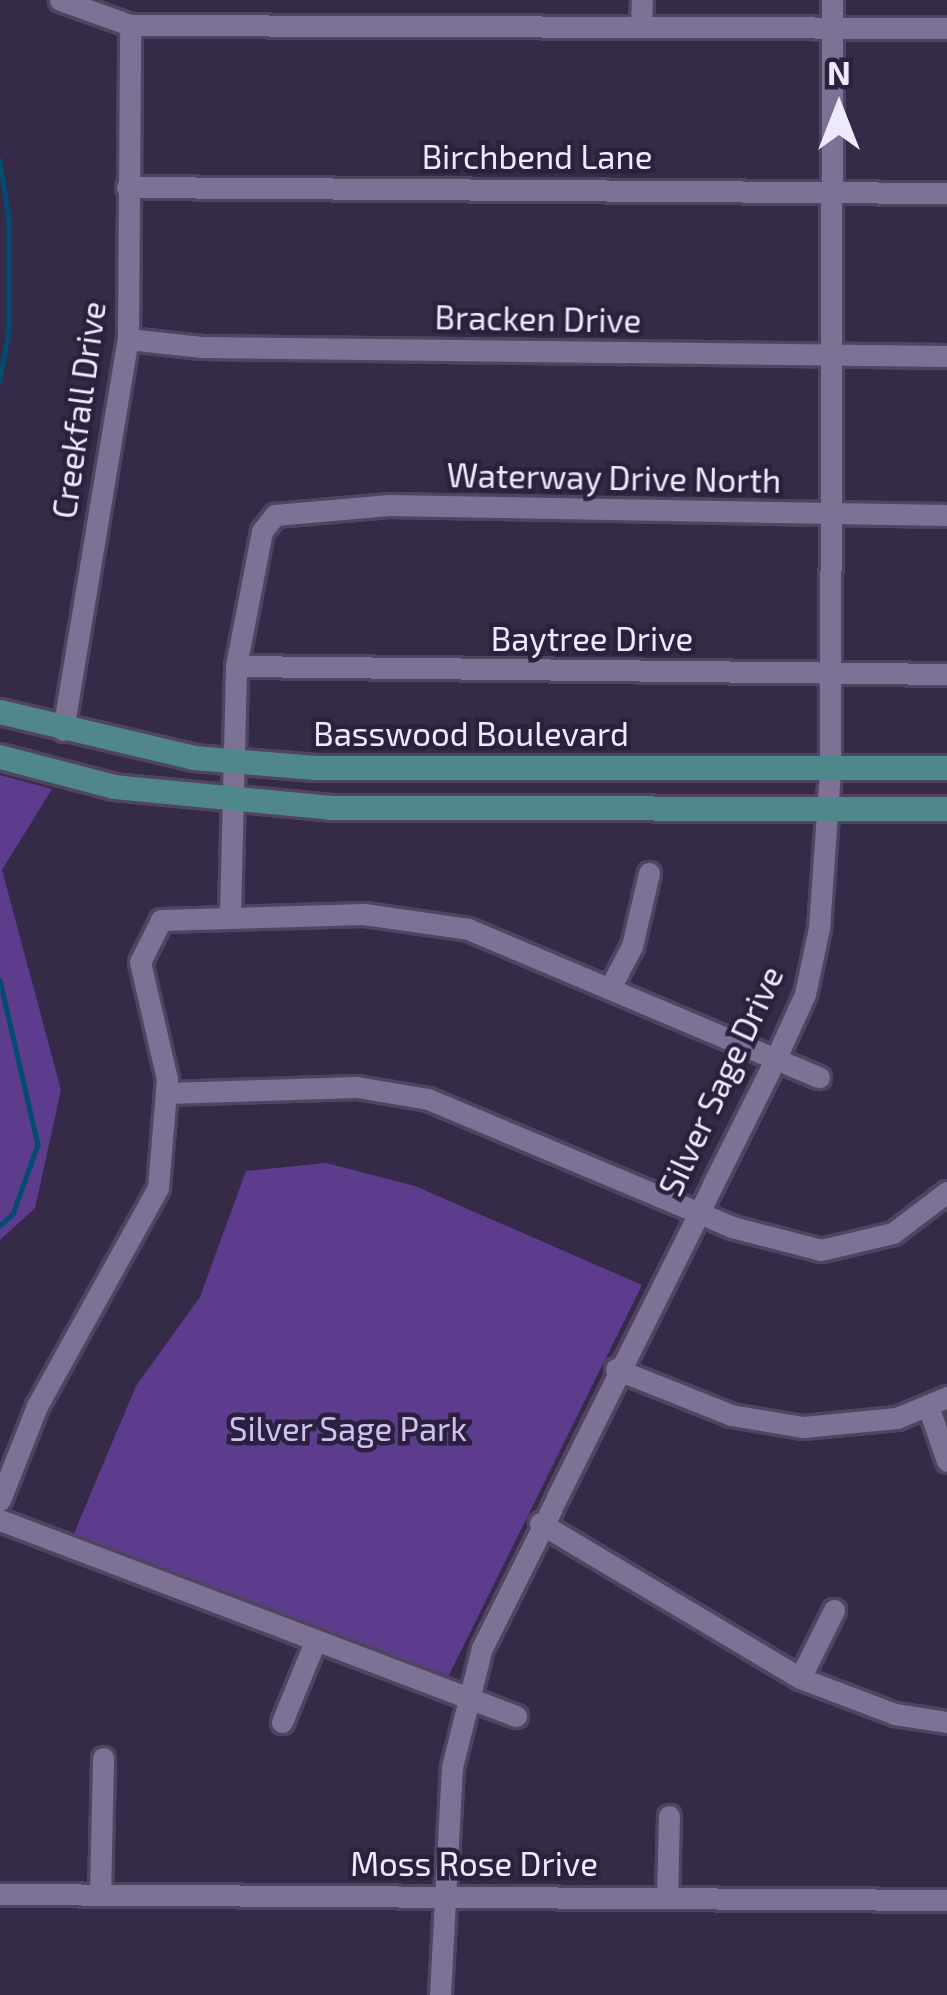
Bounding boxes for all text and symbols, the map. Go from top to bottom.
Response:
north arrow [779,48,899,168]
text: N [827,52,851,92]
street label: Birchbend Lane [422,137,652,177]
street label: Bracken Drive [434,297,642,341]
street label: Creekfall Drive [44,298,114,522]
street label: Waterway Drive North [446,455,782,501]
street label: Baytree Drive [491,619,693,659]
street label: Basswood Boulevard [313,714,629,754]
street label: Silver Sage Drive [650,959,792,1203]
park label: Silver Sage Park [229,1409,467,1449]
street label: Moss Rose Drive [350,1844,598,1884]

